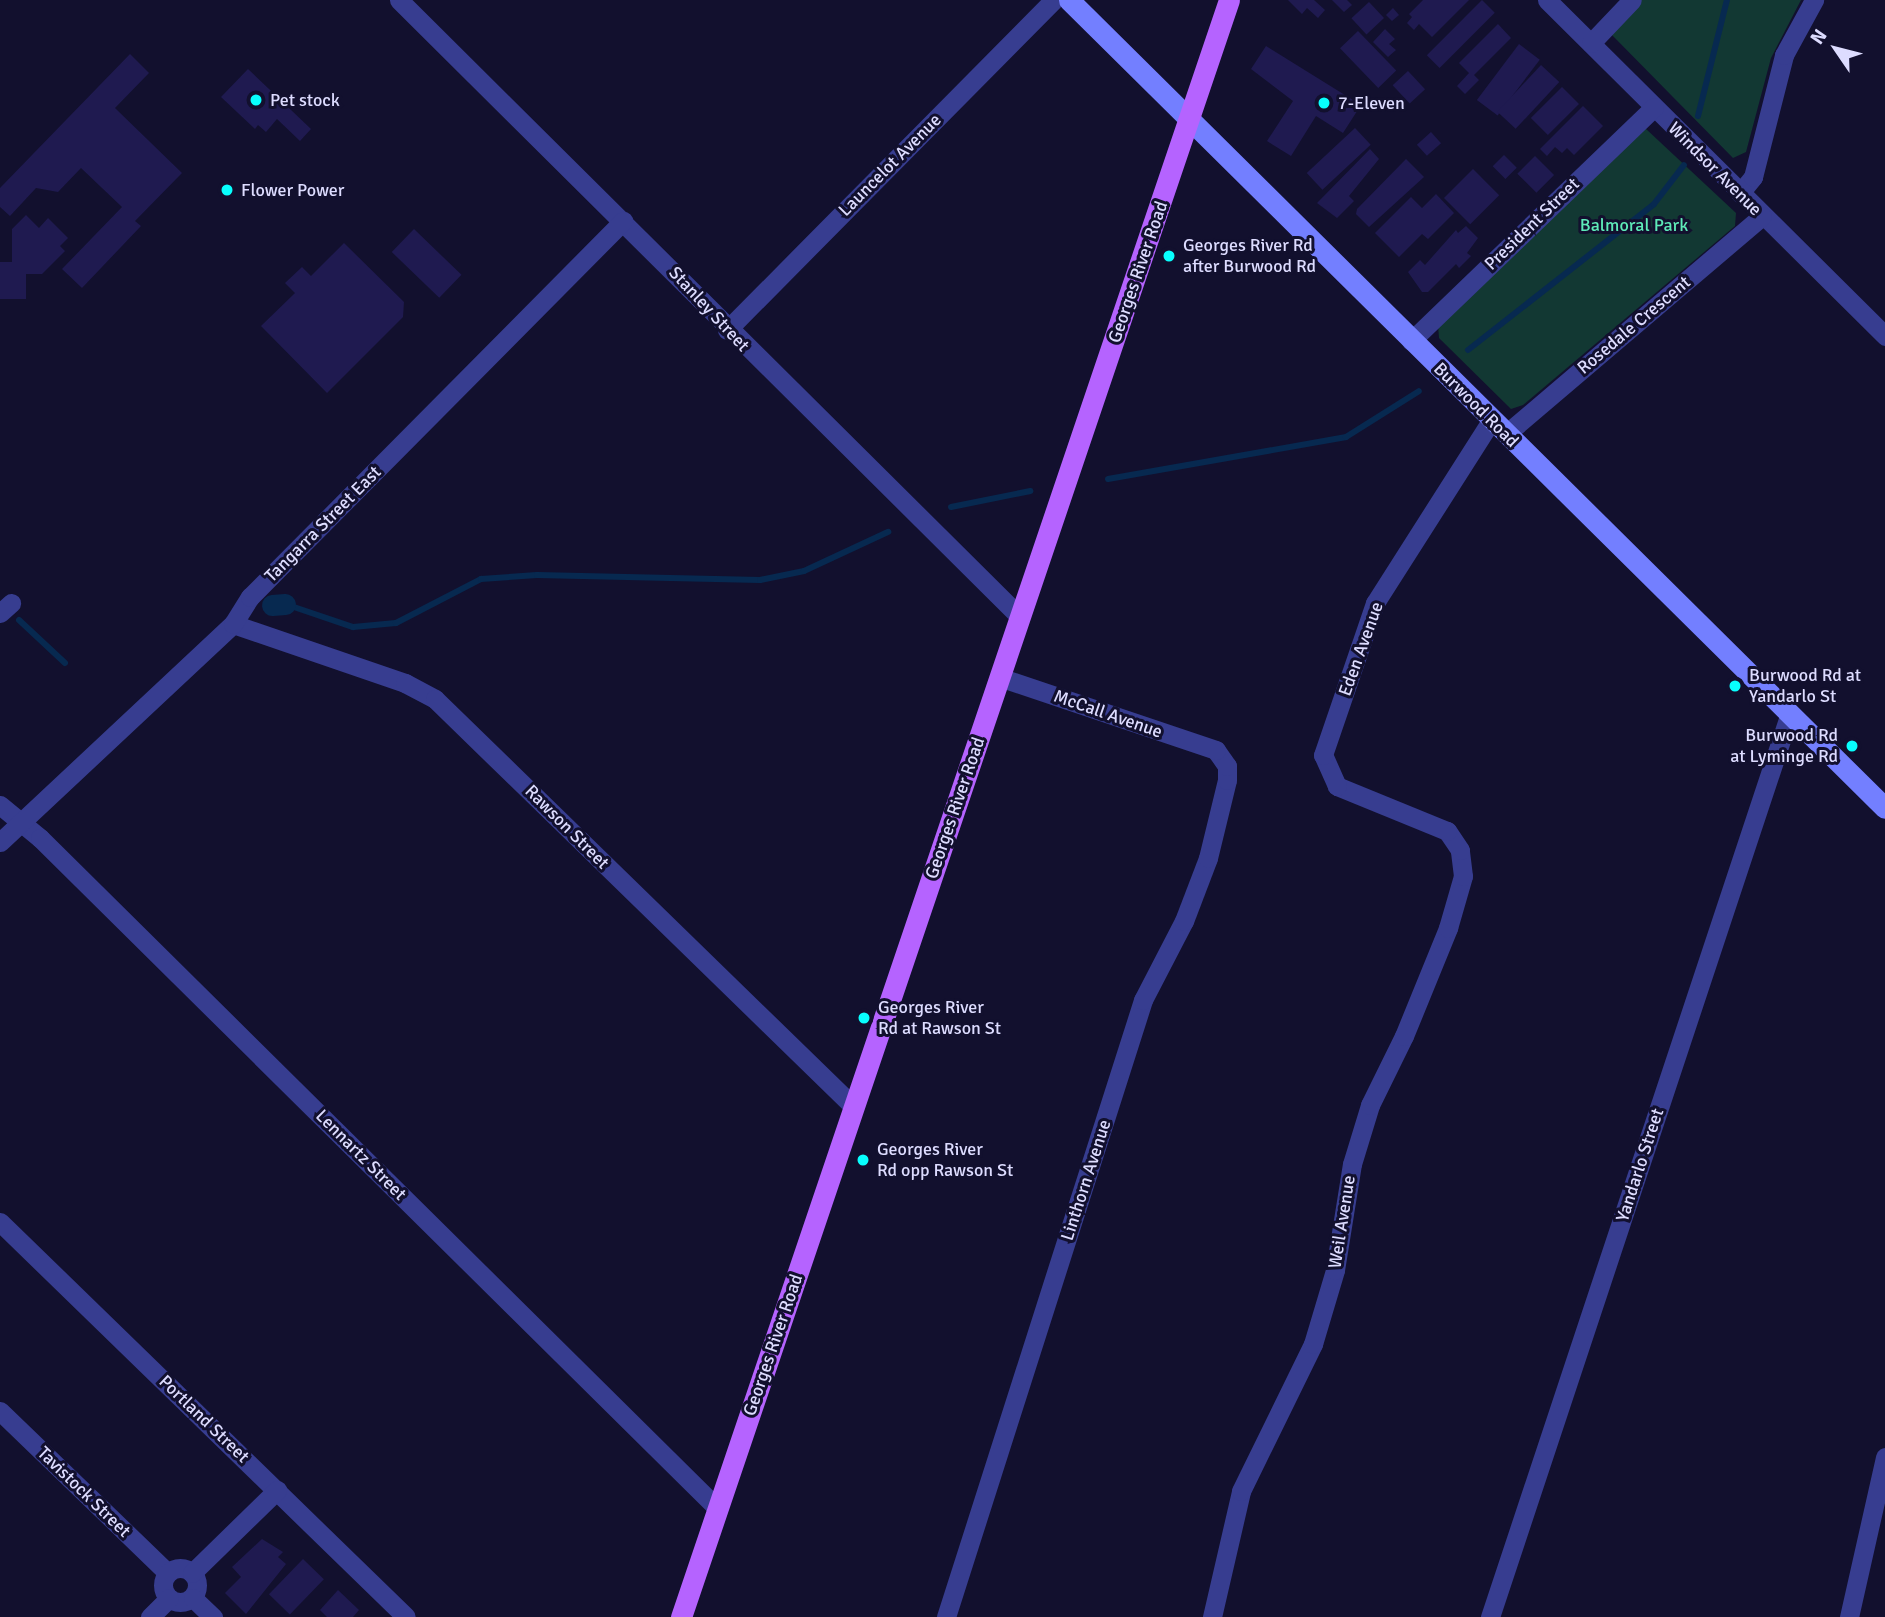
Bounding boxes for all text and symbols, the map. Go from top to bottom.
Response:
north arrow [1801,14,1871,84]
text: N [1805,25,1832,49]
place label: Pet stock [270,89,340,111]
marker: Pet stock [248,92,264,108]
place label: 7-Eleven [1338,92,1405,114]
marker: 7-Eleven [1316,95,1332,111]
street label: Launcelot Avenue [834,109,946,221]
street label: Windsor Avenue [1664,118,1766,220]
street label: President Street [1480,173,1584,275]
place label: Flower Power [241,179,344,201]
marker: Flower Power [219,182,235,198]
street label: Georges River Road [1104,198,1172,346]
park label: Balmoral Park [1580,214,1688,236]
place label: Georges River Rd after Burwood Rd [1183,235,1316,278]
marker: Georges River Rd after Burwood Rd [1161,248,1177,264]
street label: Stanley Street [664,262,754,356]
street label: Rosedale Crescent [1573,271,1695,379]
street label: Burwood Road [1429,358,1523,452]
street label: Tangarra Street East [260,461,386,587]
street label: Eden Avenue [1334,599,1388,699]
place label: Burwood Rd at Yandarlo St [1749,665,1861,708]
marker: Burwood Rd at Yandarlo St [1727,678,1743,694]
street label: McCall Avenue [1051,685,1165,743]
place label: Burwood Rd at Lyminge Rd [1730,725,1838,768]
street label: Georges River Road [921,734,989,882]
marker: Burwood Rd at Lyminge Rd [1844,738,1860,754]
street label: Rawson Street [520,780,614,874]
place label: Georges River Rd at Rawson St [878,997,1001,1040]
marker: Georges River Rd at Rawson St [856,1010,872,1026]
street label: Lennartz Street [311,1105,411,1205]
street label: Yandarlo Street [1612,1106,1668,1224]
street label: Linthorn Avenue [1056,1117,1116,1243]
place label: Georges River Rd opp Rawson St [877,1139,1013,1182]
marker: Georges River Rd opp Rawson St [855,1152,871,1168]
street label: Weil Avenue [1324,1174,1360,1270]
street label: Georges River Road [739,1271,807,1419]
street label: Portland Street [154,1371,254,1467]
street label: Tavistock Street [33,1442,135,1542]

